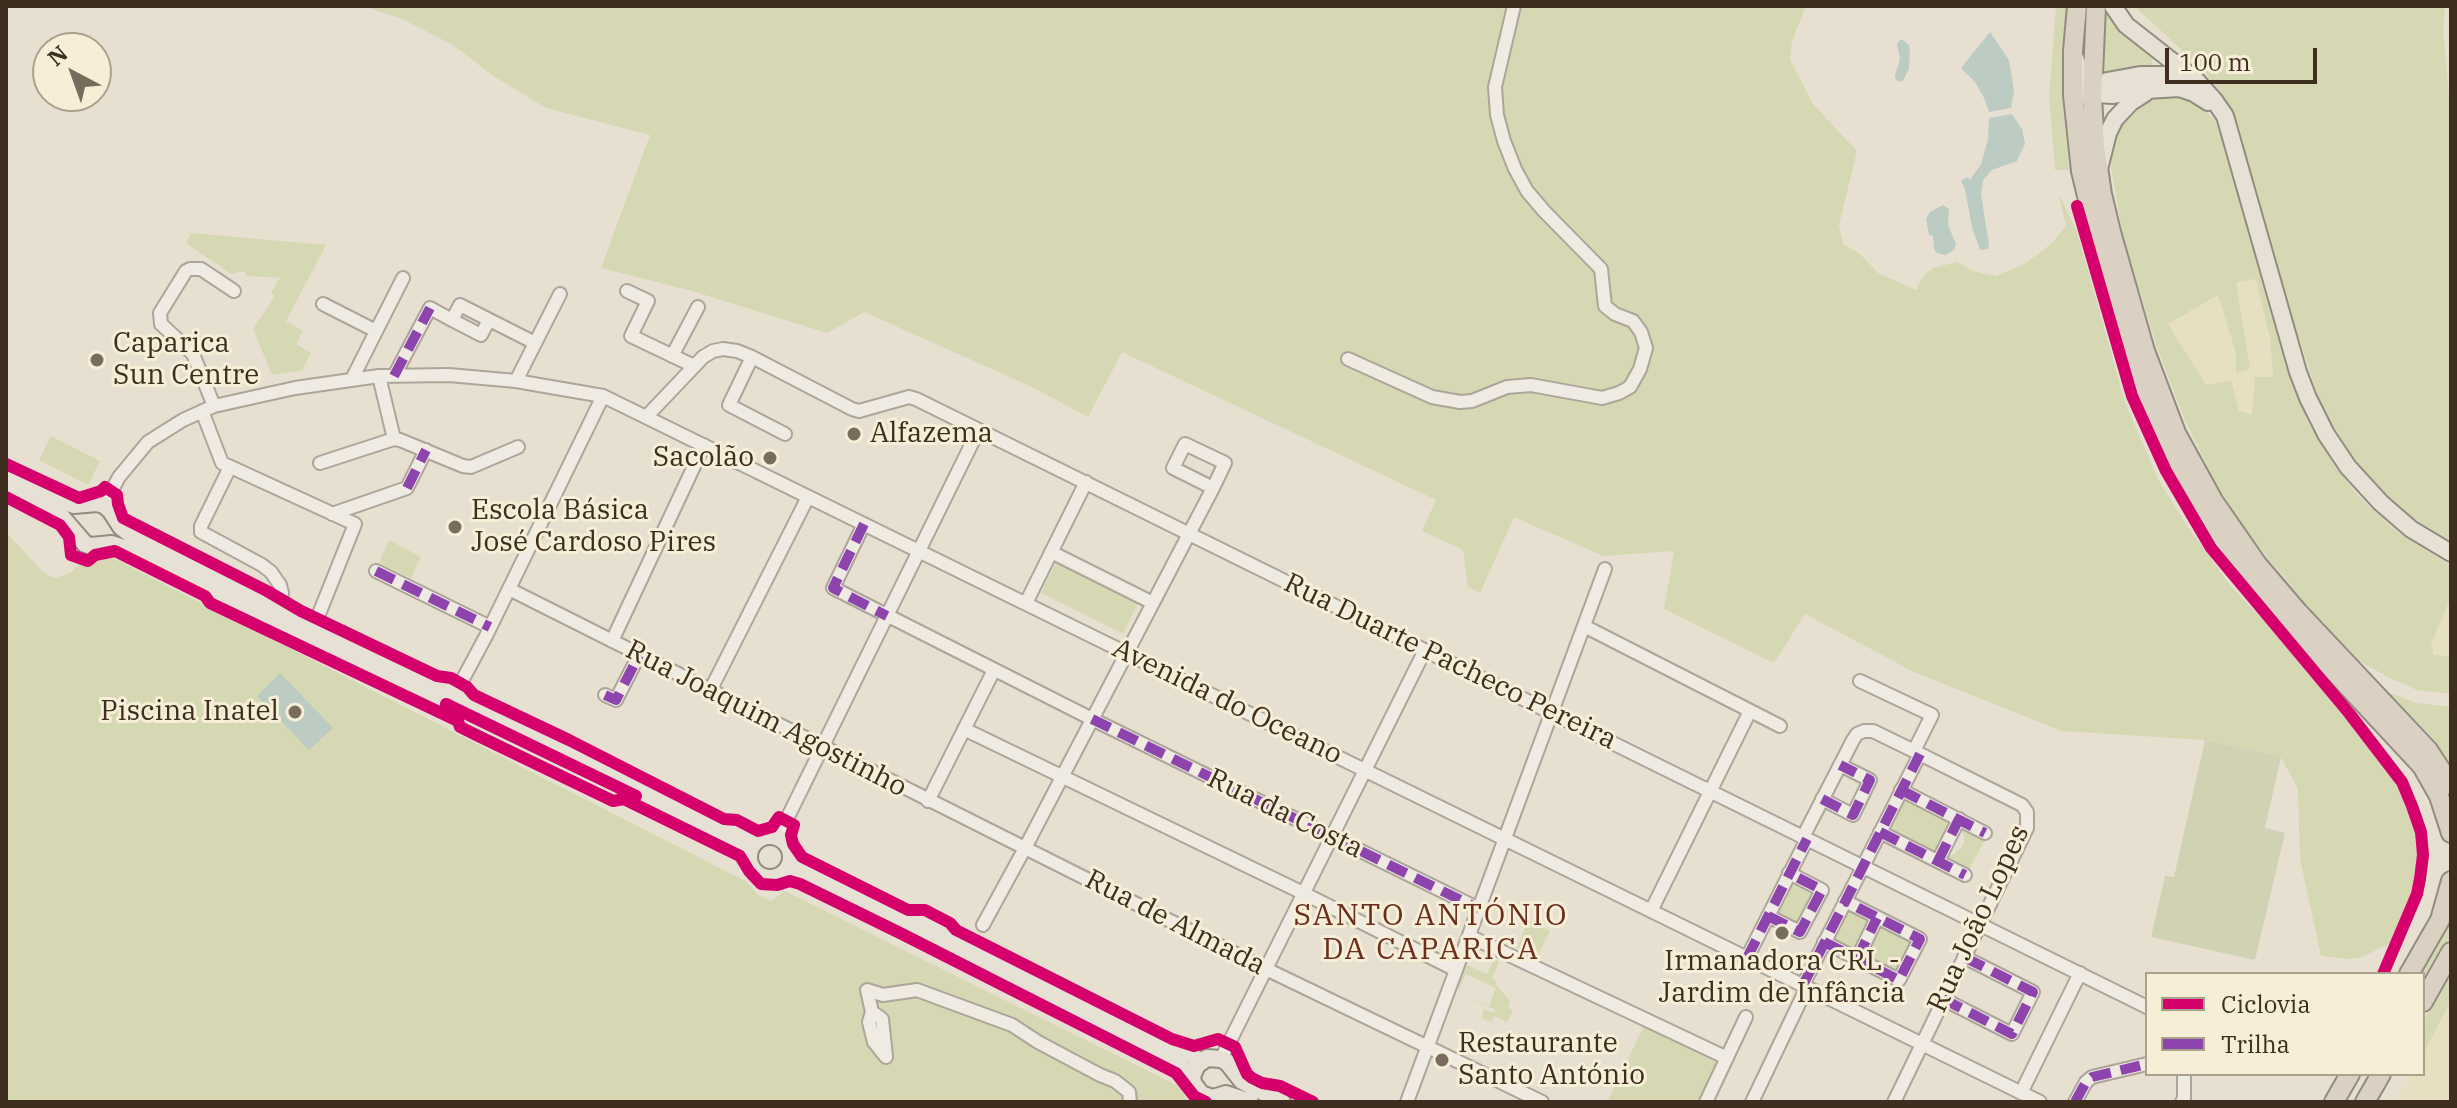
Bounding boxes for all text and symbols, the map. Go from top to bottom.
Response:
north arrow [32,32,112,112]
scale bar [2169,32,2321,82]
text: N [41,38,73,72]
text: 100 m [2179,46,2251,78]
place label: Caparica Sun Centre [113,327,259,393]
marker: Caparica Sun Centre [88,351,106,369]
place label: Alfazema [870,417,993,451]
marker: Alfazema [845,425,863,443]
place label: Sacolão [653,441,754,475]
marker: Sacolão [761,449,779,467]
place label: Escola Básica José Cardoso Pires [471,494,716,560]
marker: Escola Básica José Cardoso Pires [446,518,464,536]
street label: Rua Duarte Pacheco Pereira [1278,567,1622,757]
street label: Avenida do Oceano [1107,632,1347,772]
street label: Rua Joaquim Agostinho [620,633,912,805]
place label: Piscina Inatel [100,695,279,729]
marker: Piscina Inatel [286,703,304,721]
street label: Rua da Costa [1202,762,1368,866]
street label: Rua João Lopes [1921,820,2037,1018]
street label: Rua de Almada [1079,863,1271,983]
district label: SANTO ANTÓNIO DA CAPARICA [1294,898,1568,968]
marker: Irmanadora CRL - Jardim de Infância [1773,924,1791,942]
place label: Irmanadora CRL - Jardim de Infância [1659,945,1905,1011]
legend [2145,972,2425,1076]
text: Ciclovia [2221,988,2311,1020]
place label: Restaurante Santo António [1458,1027,1645,1093]
text: Trilha [2221,1028,2290,1060]
marker: Restaurante Santo António [1433,1051,1451,1069]

